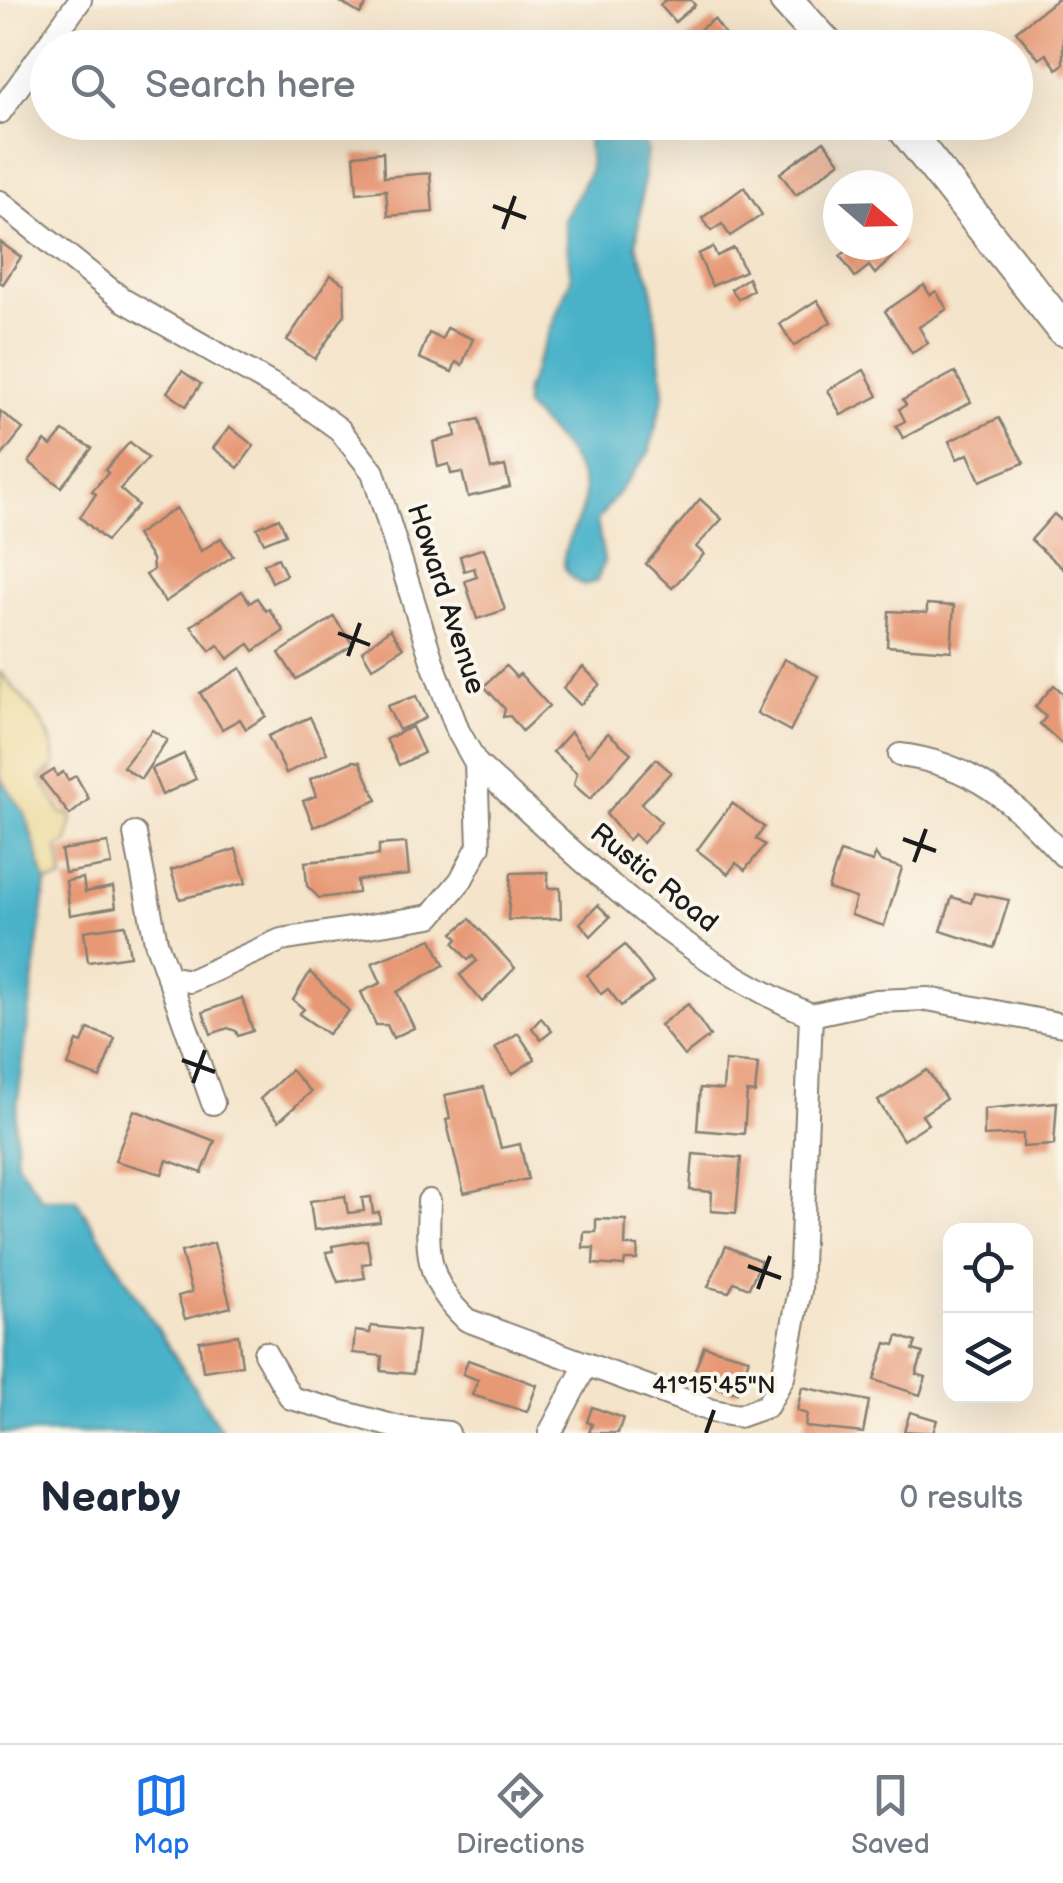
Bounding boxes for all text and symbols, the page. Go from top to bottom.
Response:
search box [30,30,1033,140]
icon: search [65,58,120,113]
text: Search here [145,63,356,108]
north arrow [823,170,913,260]
street label: Howard Avenue [400,500,492,698]
street label: Rustic Road [584,817,724,939]
map controls [943,1223,1033,1403]
button: locate [943,1223,1033,1313]
button: layers [943,1313,1033,1403]
text: 41°15'45"N [652,1370,776,1401]
text: Nearby [40,1473,180,1524]
text: 0 results [900,1479,1023,1518]
tab: Map [133,1768,190,1861]
tab: Directions [456,1768,585,1861]
tab: Saved [851,1768,930,1861]

